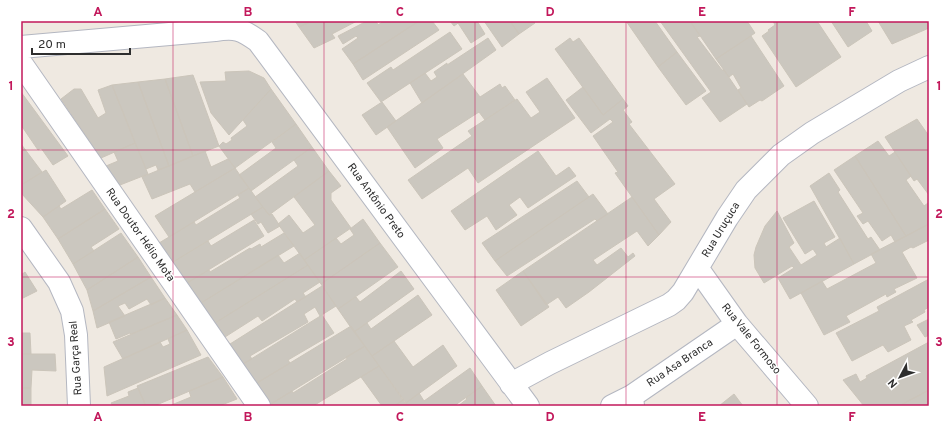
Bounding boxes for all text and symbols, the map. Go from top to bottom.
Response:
text: A [93,5,103,21]
text: B [244,5,253,21]
text: C [396,5,404,21]
text: D [545,5,555,21]
text: E [698,5,706,21]
text: F [848,5,856,21]
scale bar [32,30,130,56]
text: 20 m [38,37,66,53]
text: 1 [8,79,14,95]
text: 1 [936,79,942,95]
street label: Rua Antônio Preto [344,161,408,241]
street label: Rua Doutor Hélio Mota [102,185,178,285]
street label: Rua Uruçuca [699,199,743,260]
text: 2 [7,207,15,223]
text: 2 [935,207,943,223]
street label: Rua Vale Formoso [718,301,784,377]
street label: Rua Garça Real [66,320,86,396]
text: 3 [7,335,15,351]
text: 3 [935,335,943,351]
street label: Rua Asa Branca [644,336,716,390]
north arrow [880,357,920,397]
text: N [885,375,901,390]
text: A [93,410,103,426]
text: B [244,410,253,426]
text: C [396,410,404,426]
text: D [545,410,555,426]
text: E [698,410,706,426]
text: F [848,410,856,426]

